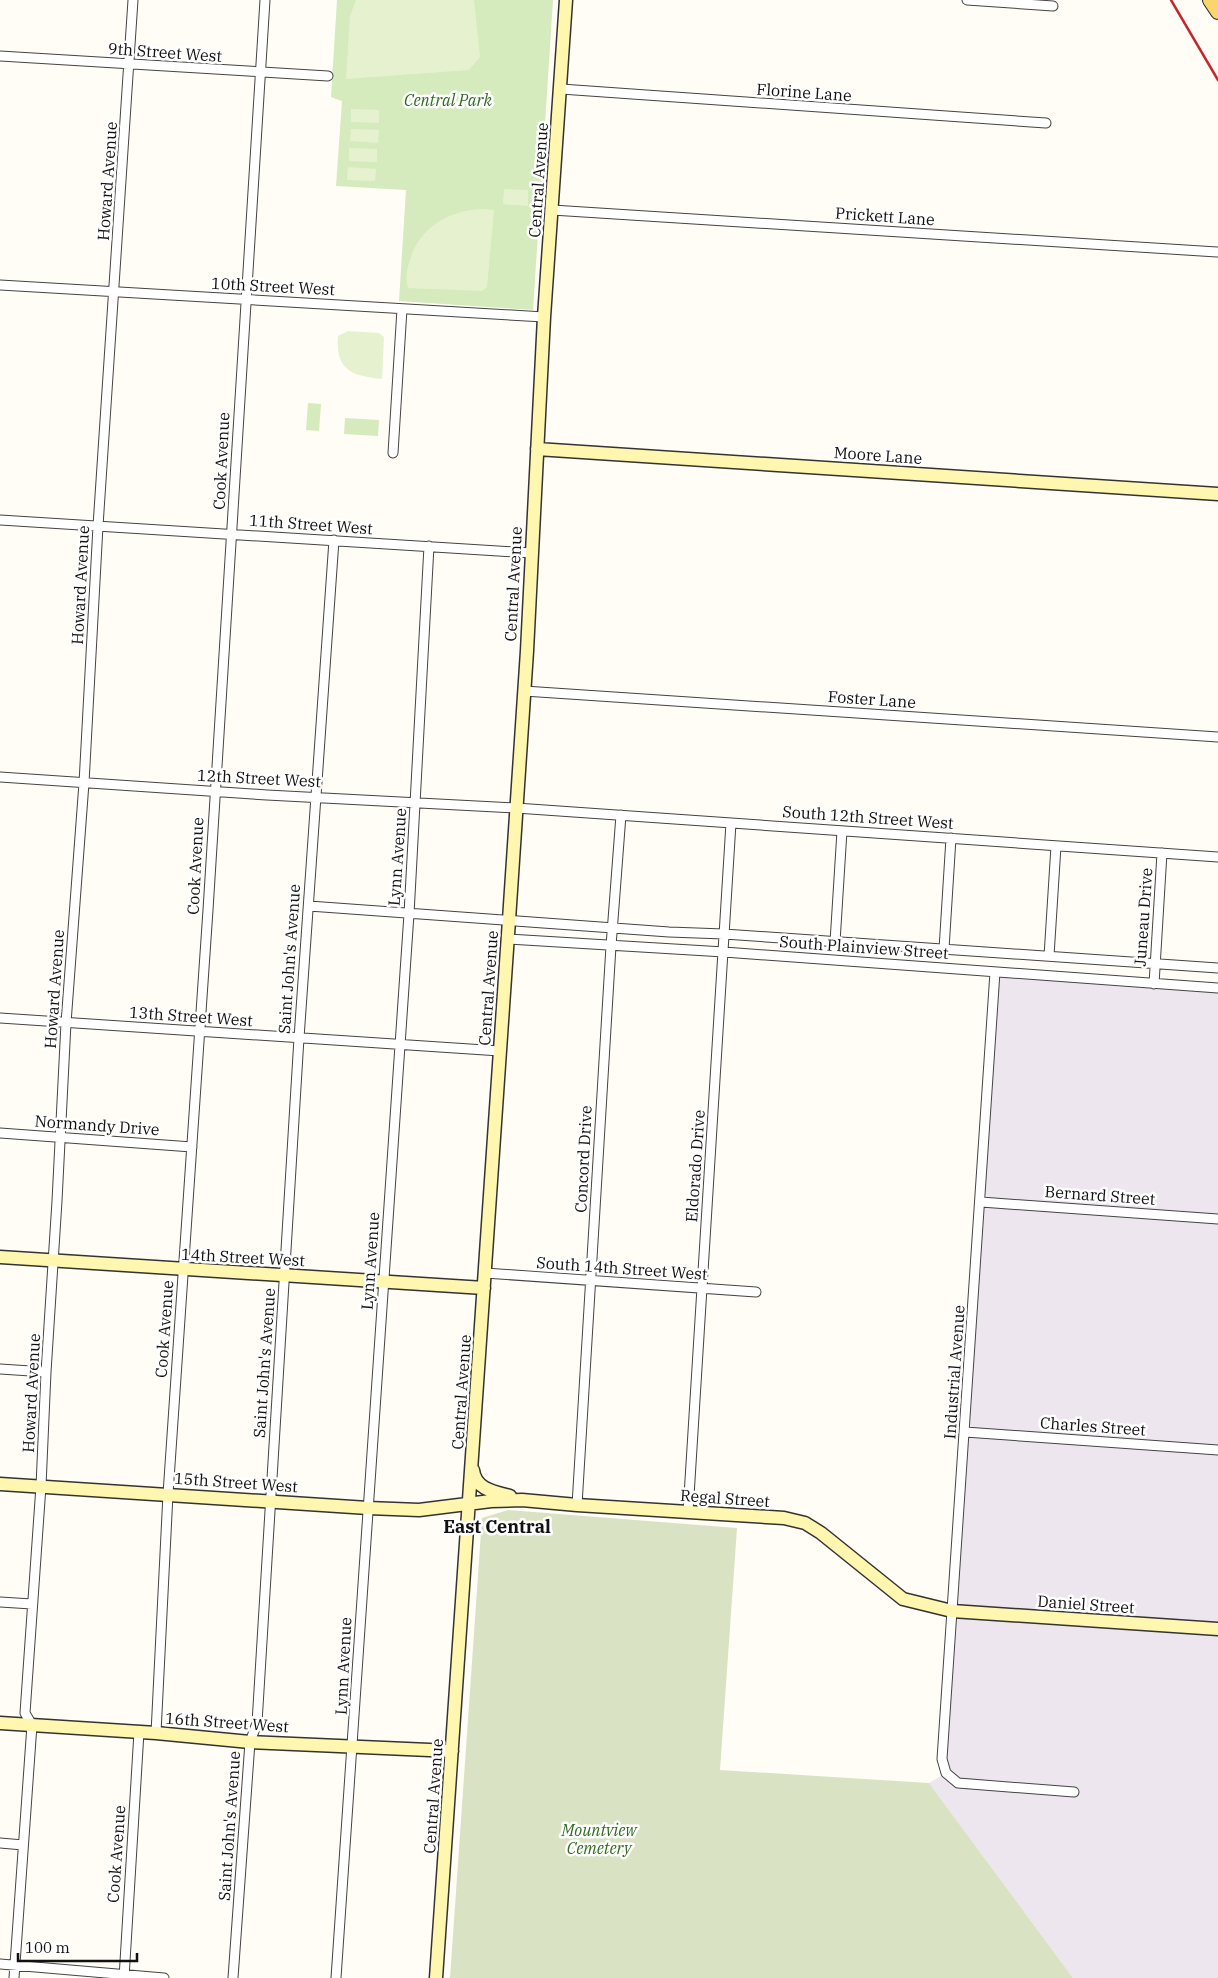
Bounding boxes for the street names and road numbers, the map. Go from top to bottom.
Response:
street label: 9th Street West [107,38,223,66]
street label: Florine Lane [756,79,852,105]
street label: Howard Avenue [93,121,121,241]
street label: Central Avenue [524,122,552,238]
street label: Prickett Lane [835,203,935,229]
street label: 10th Street West [211,273,336,299]
street label: Cook Avenue [208,412,234,510]
street label: Moore Lane [833,442,923,468]
street label: 11th Street West [249,510,374,538]
street label: Howard Avenue [67,525,93,645]
street label: Central Avenue [500,526,526,642]
street label: Foster Lane [827,686,917,712]
street label: 12th Street West [197,765,322,791]
street label: South 12th Street West [782,801,955,833]
street label: Lynn Avenue [384,807,410,907]
street label: Cook Avenue [182,817,208,915]
street label: Juneau Drive [1130,867,1156,967]
street label: Saint John's Avenue [274,883,304,1035]
street label: Howard Avenue [40,929,68,1049]
street label: Central Avenue [474,930,502,1046]
street label: South Plainview Street [779,931,950,963]
street label: 13th Street West [129,1002,254,1030]
street label: Concord Drive [570,1105,596,1213]
street label: Eldorado Drive [681,1109,709,1223]
street label: Normandy Drive [34,1111,160,1139]
street label: Bernard Street [1044,1181,1156,1209]
street label: Lynn Avenue [357,1211,383,1311]
street label: 14th Street West [181,1244,306,1270]
street label: South 14th Street West [536,1252,709,1284]
street label: Cook Avenue [151,1280,177,1378]
street label: Saint John's Avenue [249,1287,279,1439]
street label: Industrial Avenue [939,1304,969,1440]
street label: Howard Avenue [18,1333,44,1453]
street label: Central Avenue [447,1334,475,1450]
street label: Charles Street [1039,1412,1147,1440]
street label: 15th Street West [174,1468,299,1496]
street label: Regal Street [679,1485,771,1511]
street label: Daniel Street [1037,1591,1136,1617]
street label: Lynn Avenue [330,1617,356,1715]
street label: 16th Street West [165,1708,290,1736]
street label: Central Avenue [419,1738,447,1854]
street label: Saint John's Avenue [214,1750,244,1902]
street label: Cook Avenue [103,1805,129,1903]

